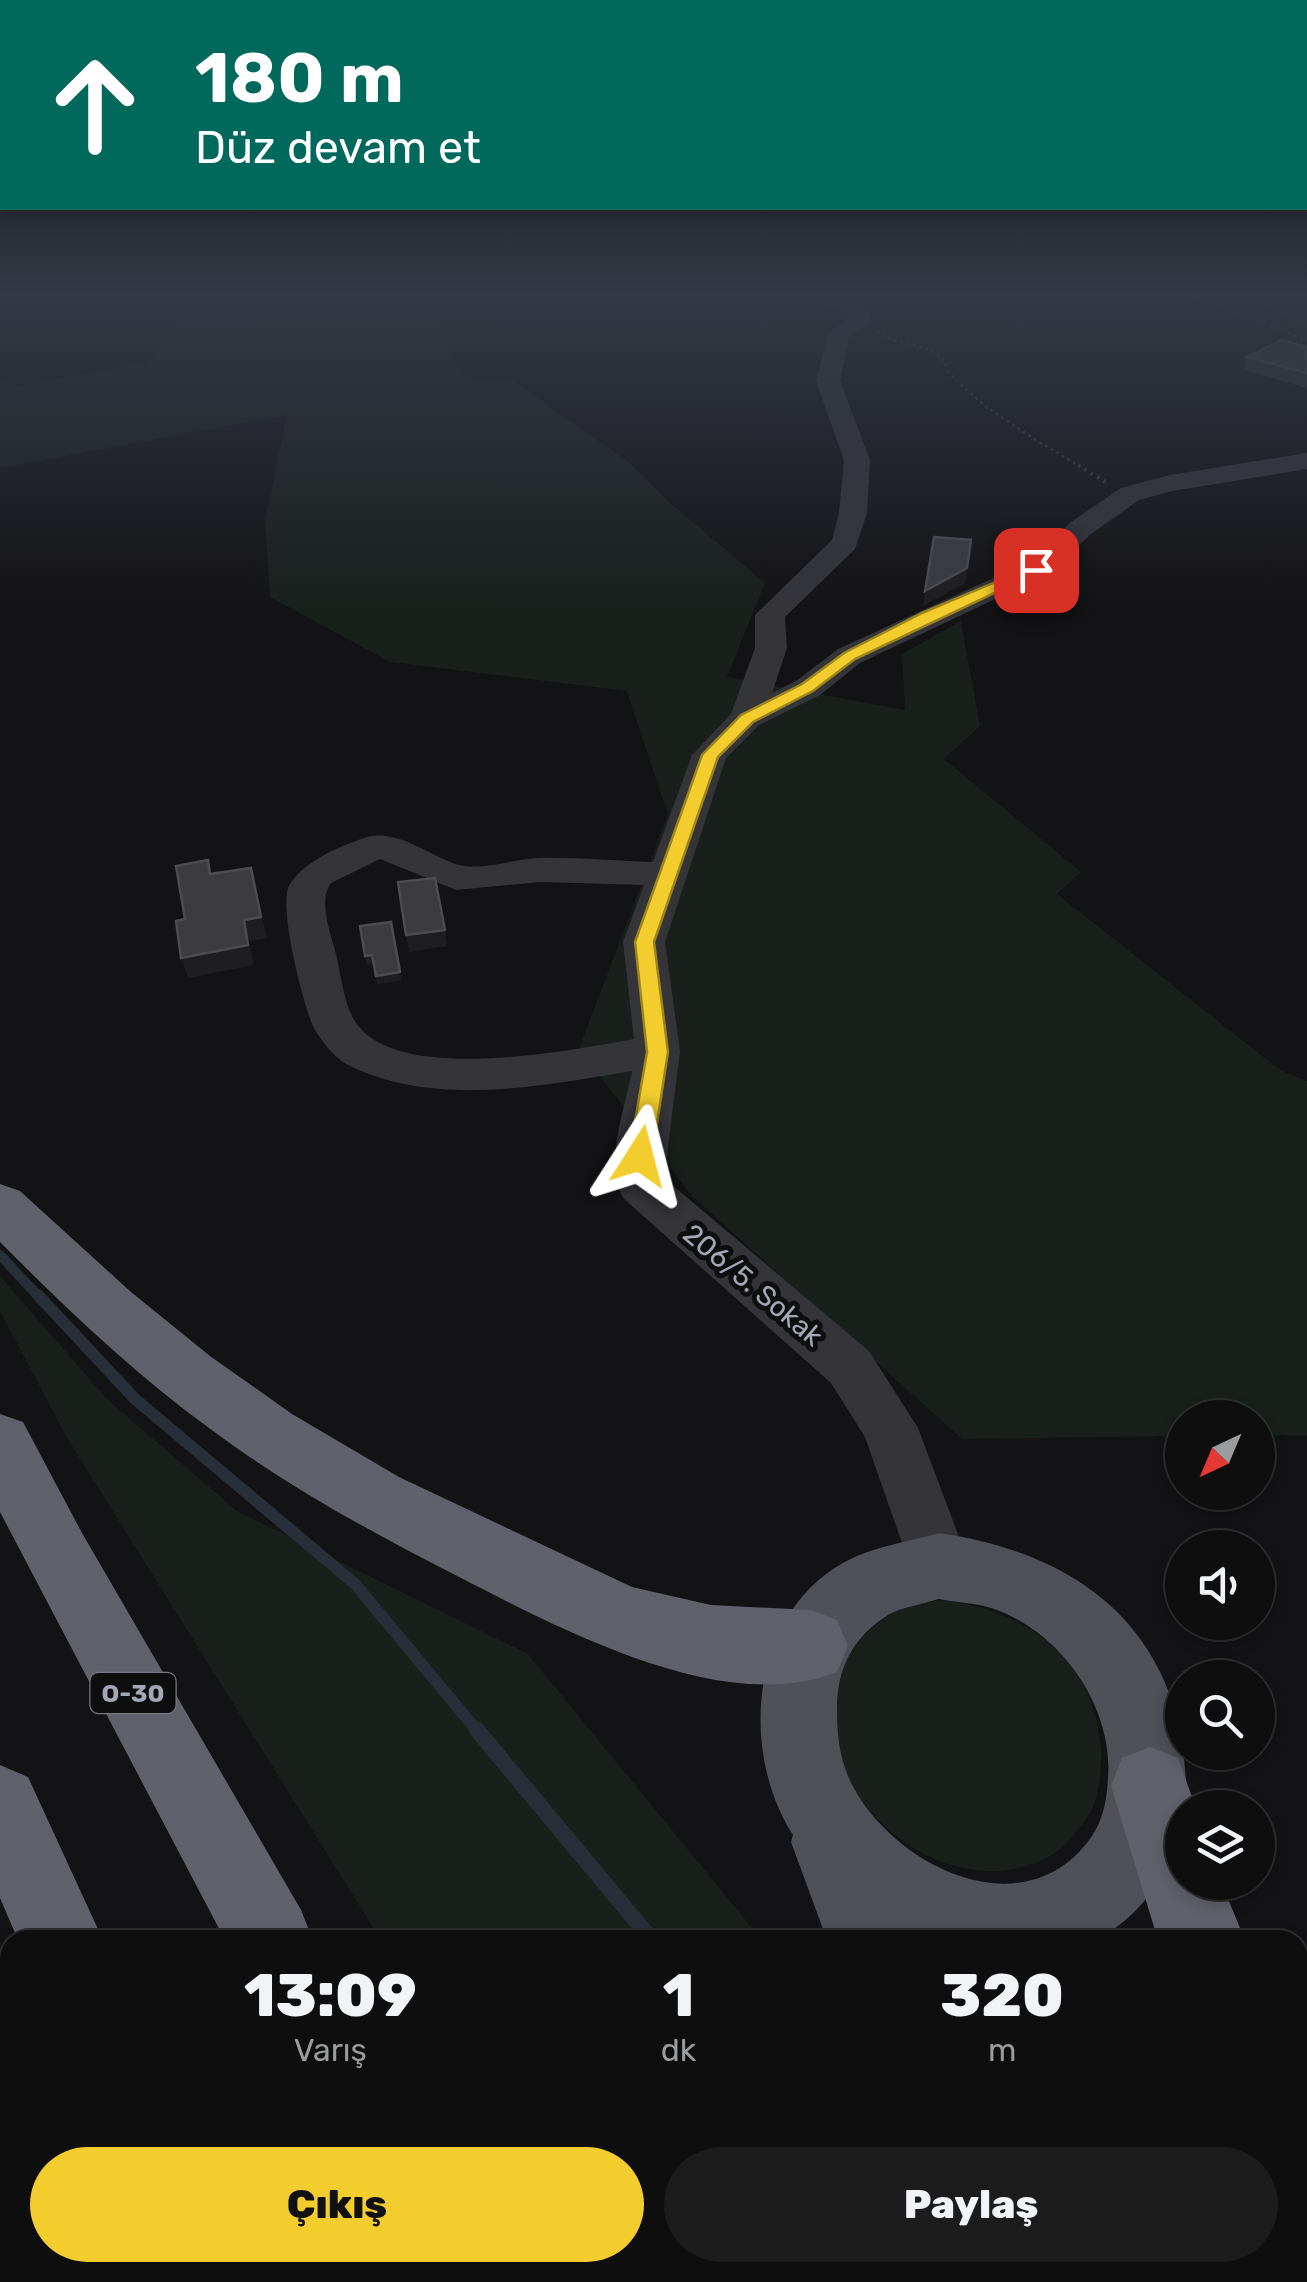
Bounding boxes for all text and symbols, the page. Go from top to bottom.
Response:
text: 180 m [195,37,404,120]
icon: ahead [30,40,160,170]
text: Düz devam et [195,121,481,174]
pin [994,528,1079,613]
icon: arrive [1009,543,1064,598]
position arrow [588,1104,692,1208]
street label: 206/5. Sokak [676,1217,830,1353]
north arrow [1165,1400,1275,1510]
map controls [1165,1400,1275,1900]
button: sound [1165,1530,1275,1640]
button: search [1165,1660,1275,1770]
road number: O-30 [90,1673,176,1713]
button: layers [1165,1790,1275,1900]
text: 13:09 [244,1960,417,2031]
text: 1 [663,1960,694,2031]
text: 320 [940,1960,1064,2031]
text: Varış [294,2031,367,2069]
text: dk [661,2031,696,2069]
text: m [988,2031,1016,2069]
button: Çıkış [30,2147,644,2262]
button: Paylaş [664,2147,1278,2262]

